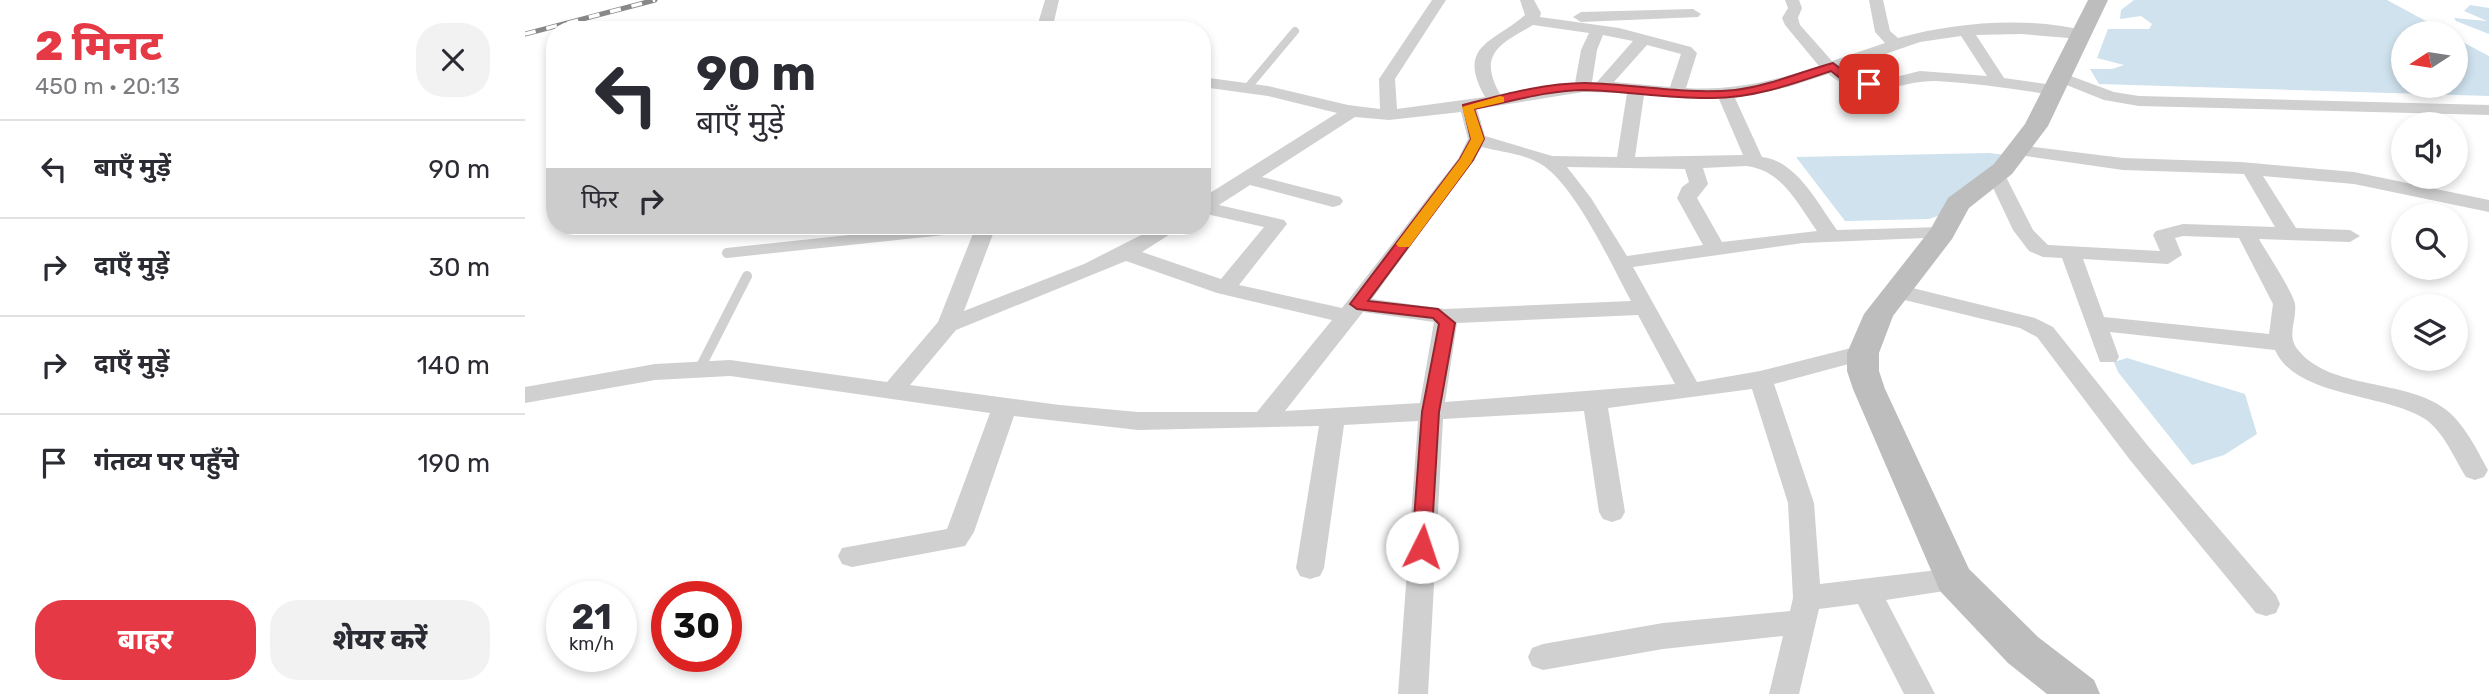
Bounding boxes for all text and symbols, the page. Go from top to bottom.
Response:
text: 2 मिनट [35,21,162,71]
north arrow [2391,21,2467,98]
map controls [2391,21,2468,371]
button: close [416,23,490,97]
text: 90 m [696,44,816,102]
icon: left [581,49,672,140]
pin [1839,54,1899,114]
icon: arrive [1850,65,1888,103]
text: 450 m · 20:13 [35,72,180,100]
text: बाएँ मुड़ें [696,103,784,141]
button: sound [2391,112,2468,189]
icon: left [35,150,73,188]
text: बाएँ मुड़ें [94,152,171,183]
text: 90 m [429,154,490,185]
icon: right [632,182,670,220]
text: फिर [581,184,618,215]
button: search [2391,203,2468,280]
icon: right [35,248,73,286]
text: दाएँ मुड़ें [94,250,169,281]
text: 30 m [428,252,490,283]
button: layers [2391,294,2468,371]
icon: right [35,346,73,384]
text: दाएँ मुड़ें [94,348,169,379]
text: 140 m [417,350,490,381]
icon: arrive [35,444,73,482]
text: गंतव्य पर पहुँचे [94,446,239,477]
text: 190 m [417,448,490,479]
position arrow [1385,510,1459,584]
speed limit sign: 30 [651,581,742,672]
text: 21 [571,596,612,638]
button: बाहर [35,600,256,680]
button: शेयर करें [270,600,490,680]
text: km/h [569,633,614,655]

